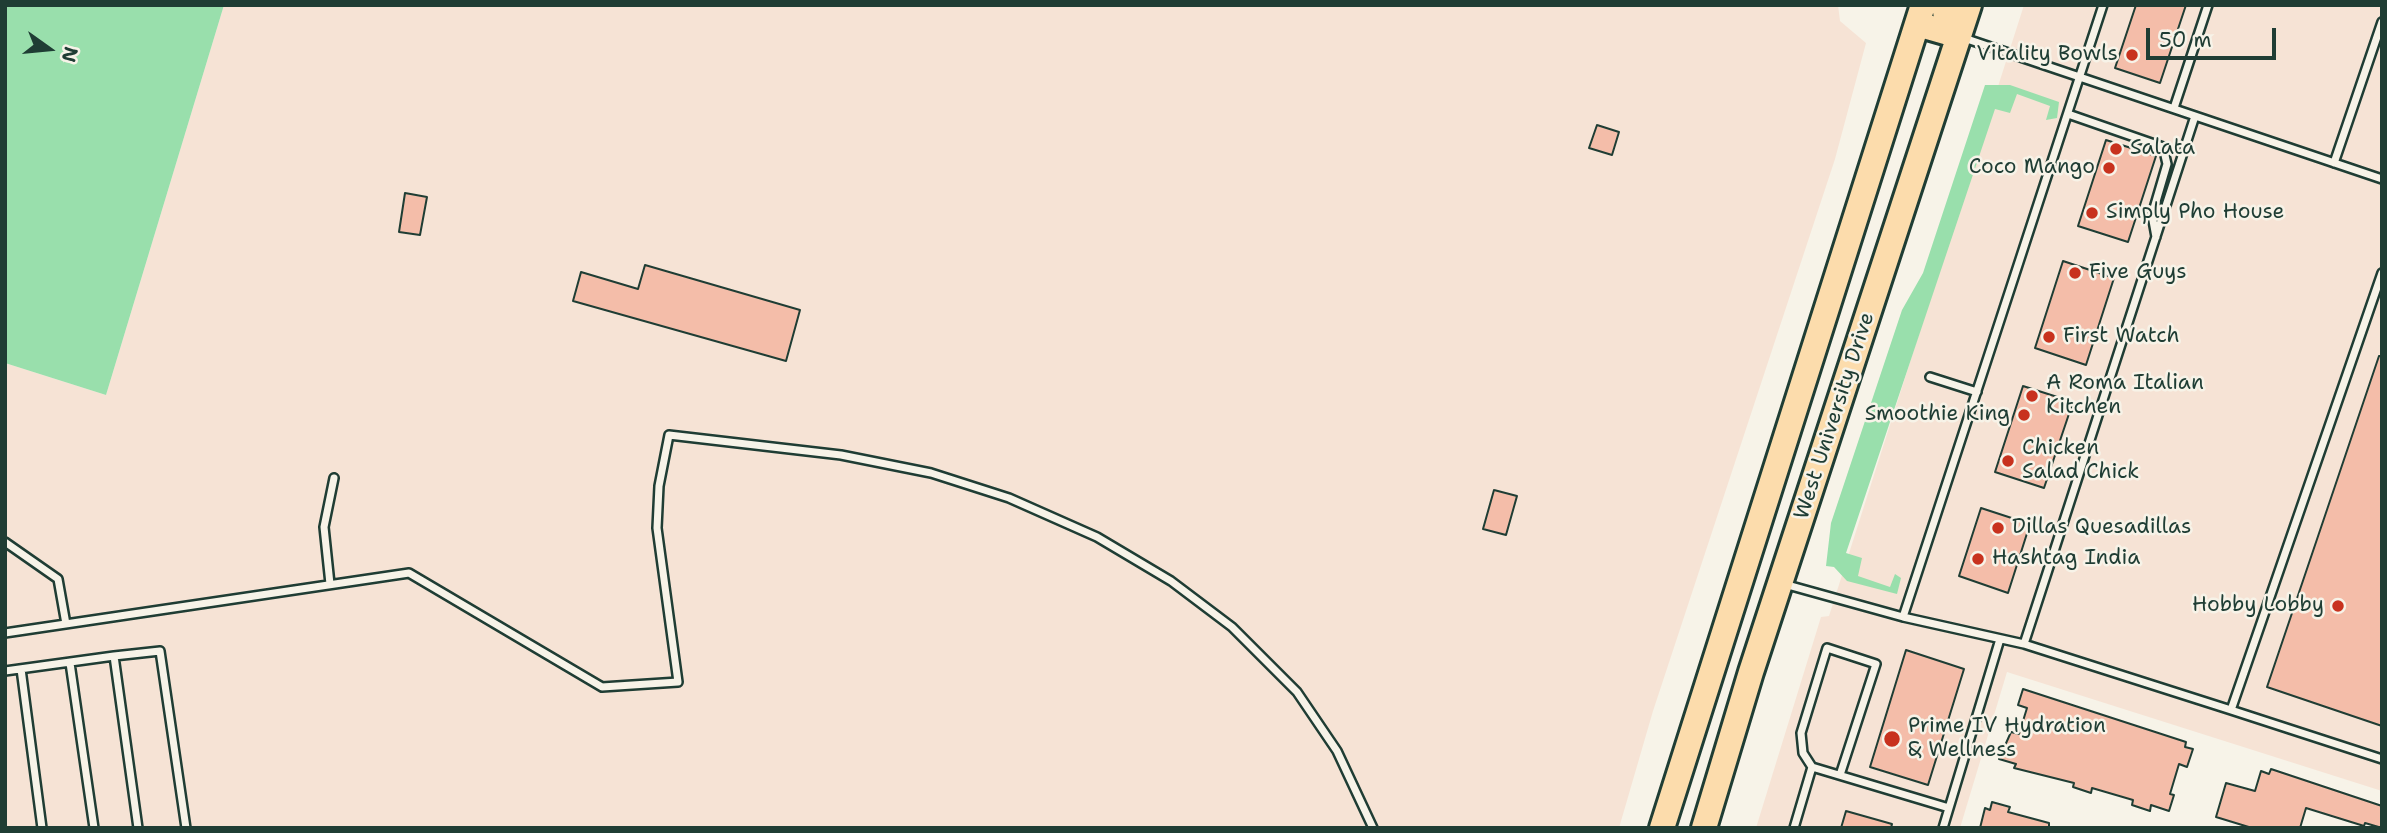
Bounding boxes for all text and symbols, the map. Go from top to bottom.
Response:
north arrow [14,14,84,84]
scale bar [2149,14,2278,58]
text: 50 m [2159,26,2212,54]
place label: Vitality Bowls [1977,42,2118,68]
text: N [56,44,84,65]
marker: Vitality Bowls [2124,47,2140,63]
place label: Salata [2130,136,2195,162]
marker: Salata [2108,141,2124,157]
place label: Coco Mango [1969,155,2095,181]
marker: Coco Mango [2101,160,2117,176]
place label: Simply Pho House [2106,200,2284,226]
marker: Simply Pho House [2084,205,2100,221]
place label: Five Guys [2089,260,2187,286]
marker: Five Guys [2067,265,2083,281]
street label: West University Drive [1790,309,1880,523]
place label: First Watch [2063,324,2180,350]
marker: First Watch [2041,329,2057,345]
place label: A Roma Italian Kitchen [2046,371,2204,421]
marker: A Roma Italian Kitchen [2024,388,2040,404]
place label: Smoothie King [1865,402,2010,428]
marker: Smoothie King [2016,407,2032,423]
place label: Chicken Salad Chick [2022,436,2139,486]
marker: Chicken Salad Chick [2000,453,2016,469]
place label: Dillas Quesadillas [2012,515,2191,541]
marker: Dillas Quesadillas [1990,520,2006,536]
place label: Hashtag India [1992,546,2140,572]
marker: Hashtag India [1970,551,1986,567]
place label: Hobby Lobby [2192,593,2324,619]
marker: Hobby Lobby [2330,598,2346,614]
place label: Prime IV Hydration & Wellness [1908,714,2106,764]
marker: Prime IV Hydration & Wellness [1882,729,1902,749]

